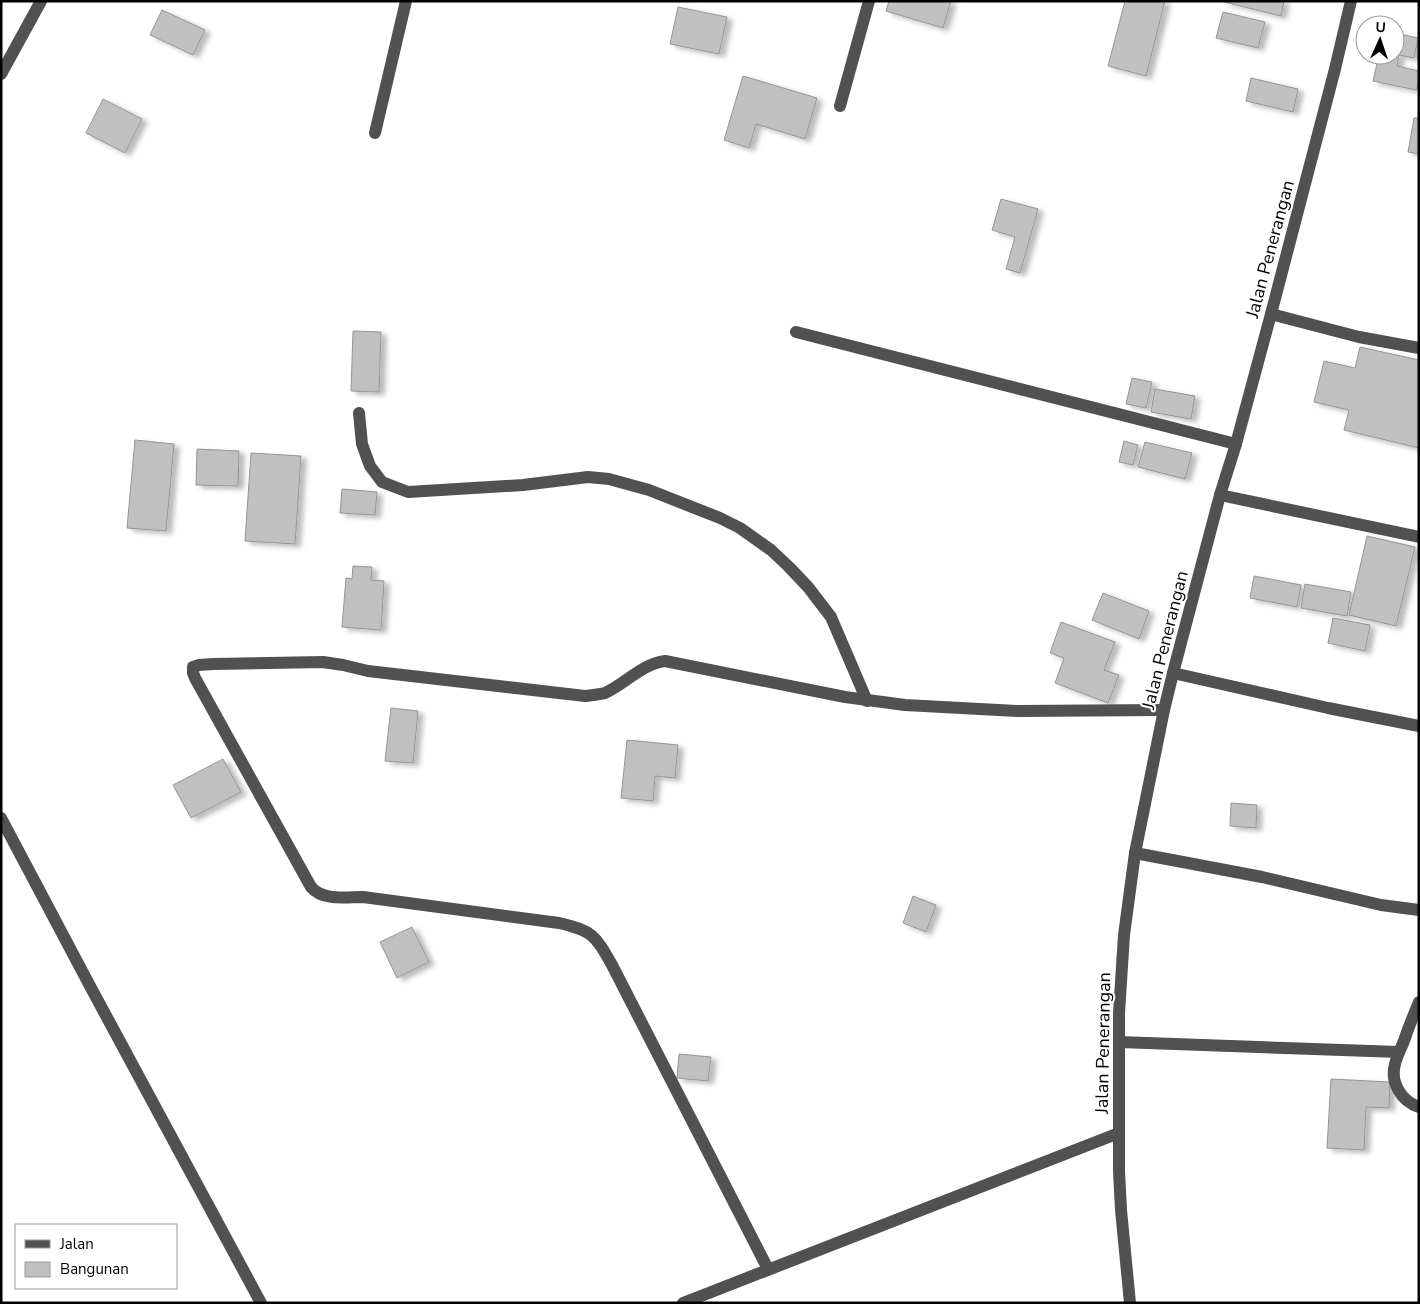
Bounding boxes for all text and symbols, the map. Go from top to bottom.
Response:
north arrow [1355,15,1405,65]
text: U [1375,18,1386,37]
street label: Jalan Penerangan [1240,177,1300,322]
street label: Jalan Penerangan [1136,568,1194,713]
street label: Jalan Penerangan [1090,972,1116,1115]
legend [15,1224,178,1289]
text: Jalan [59,1234,94,1254]
text: Bangunan [60,1259,129,1279]

